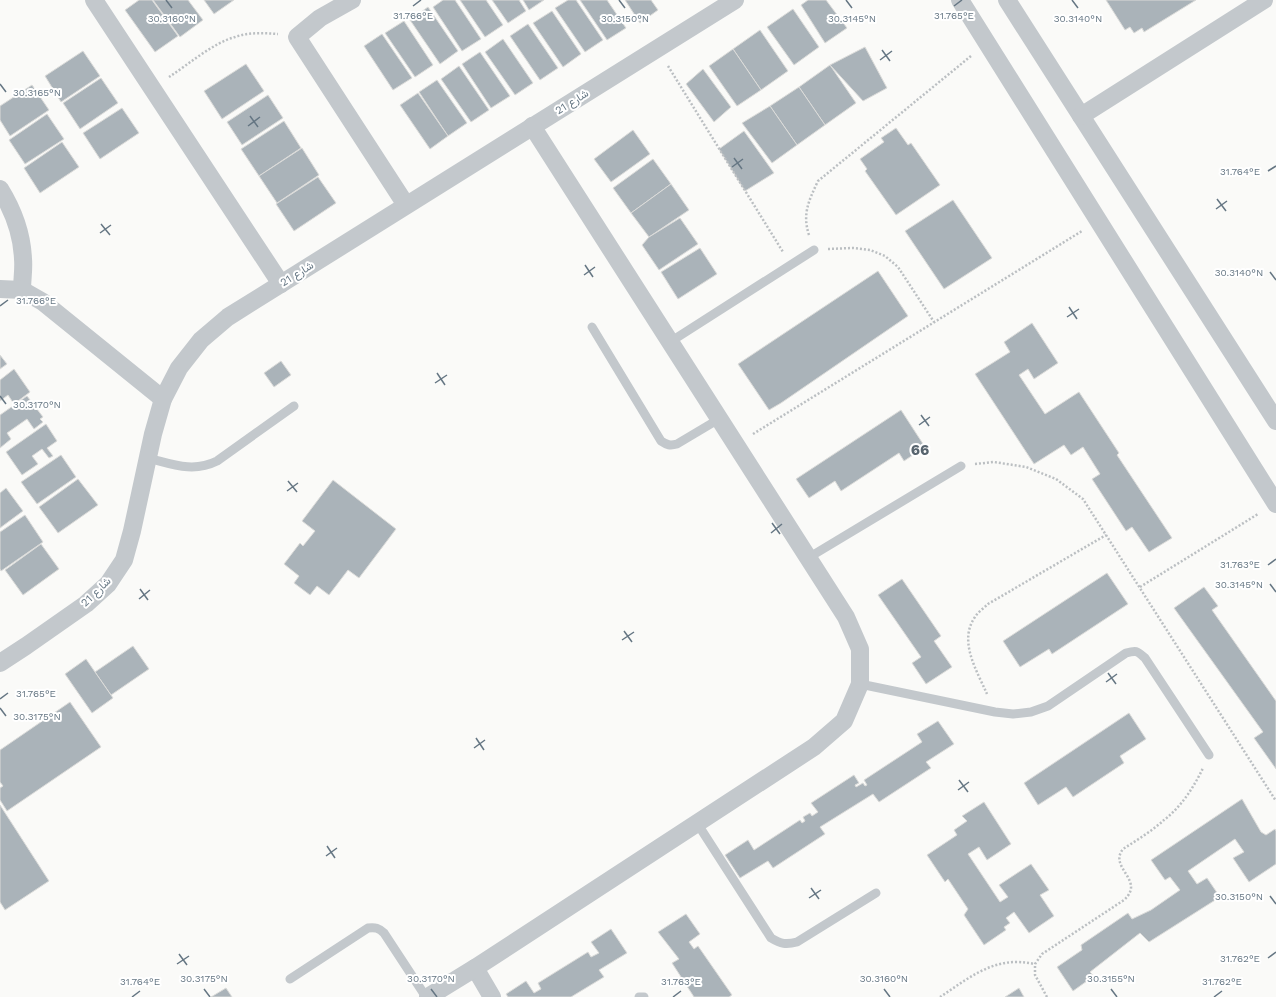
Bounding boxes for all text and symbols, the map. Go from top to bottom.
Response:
text: 31.766°E [393,10,433,21]
text: 31.765°E [934,10,974,21]
text: 30.3160°N [148,13,196,24]
text: 30.3150°N [601,13,649,24]
text: 30.3145°N [828,13,876,24]
text: 30.3140°N [1054,13,1102,24]
text: 30.3165°N [13,87,61,98]
street label: شارع 21 [553,87,592,118]
text: 31.764°E [1220,166,1260,177]
street label: شارع 21 [278,259,317,290]
text: 30.3140°N [1215,267,1263,278]
text: 31.766°E [16,295,56,306]
text: 30.3170°N [13,399,61,410]
district label: 66 [911,441,929,459]
text: 31.763°E [1220,559,1260,570]
street label: شارع 21 [78,574,115,610]
text: 30.3145°N [1215,579,1263,590]
text: 31.765°E [16,688,56,699]
text: 30.3175°N [13,711,61,722]
text: 30.3150°N [1215,891,1263,902]
text: 31.762°E [1220,953,1260,964]
text: 30.3175°N [180,973,228,984]
text: 30.3170°N [407,973,455,984]
text: 30.3160°N [860,973,908,984]
text: 30.3155°N [1087,973,1135,984]
text: 31.764°E [120,976,160,987]
text: 31.763°E [661,976,701,987]
text: 31.762°E [1202,976,1242,987]

